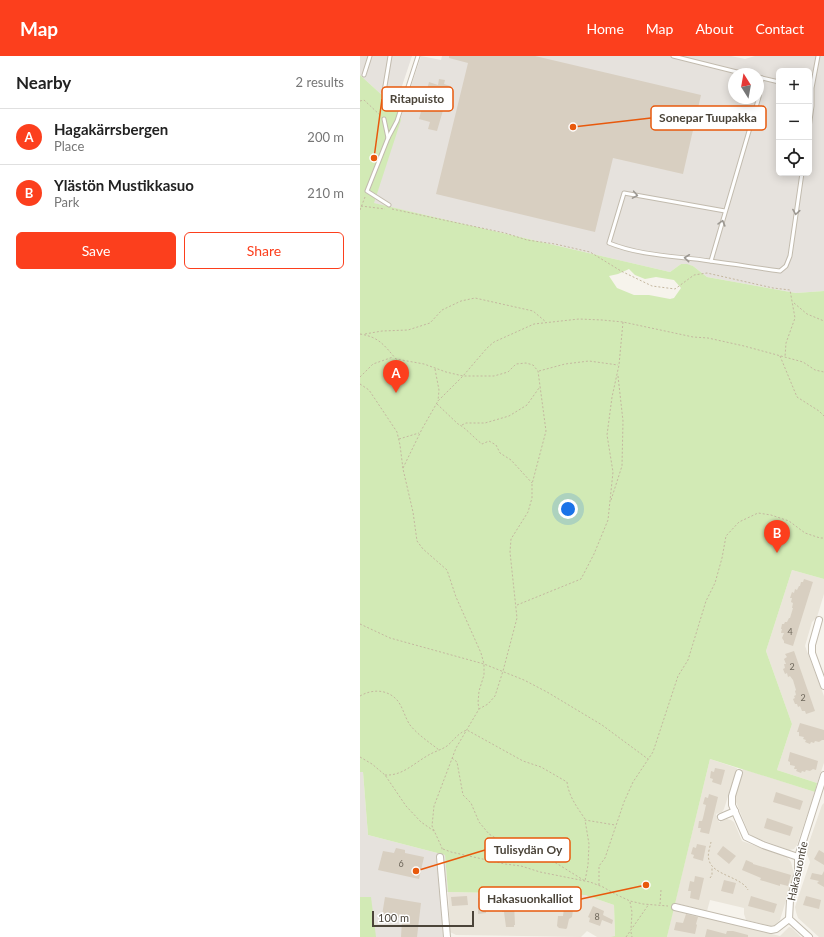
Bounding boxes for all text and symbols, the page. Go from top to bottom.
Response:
text: Map [20,17,58,40]
text: Home [586,20,624,37]
text: Map [646,20,673,37]
text: About [695,20,733,37]
text: Contact [755,20,804,37]
north arrow [728,68,764,104]
map controls [776,68,812,176]
button: + [776,68,812,104]
text: Nearby [16,72,71,93]
text: 2 results [296,74,344,90]
callout: Ritapuisto [382,87,453,111]
text: Ritapuisto [390,91,444,106]
button: − [776,104,812,140]
callout: Sonepar Tuupakka [651,106,766,130]
text: Sonepar Tuupakka [659,110,757,125]
text: Hagakärrsbergen [54,120,168,138]
text: A [24,129,34,145]
text: 200 m [307,129,344,145]
text: Place [54,138,84,154]
button: locate [776,140,812,176]
text: Ylästön Mustikkasuo [54,176,194,194]
text: B [25,185,33,201]
text: 210 m [307,185,344,201]
one-way arrow [632,190,638,198]
text: Park [54,194,79,210]
one-way arrow [792,208,801,215]
one-way arrow [717,220,726,227]
button: Save [16,232,176,269]
button: Share [184,232,344,269]
one-way arrow [684,254,690,263]
pin: A [383,360,409,393]
your location [558,499,578,519]
pin: B [764,520,790,553]
house number: 4 [787,626,793,637]
house number: 2 [789,661,795,672]
house number: 2 [800,692,806,703]
callout: Tulisydän Oy [485,838,570,862]
street label: Hakasuontie [784,840,810,902]
text: Tulisydän Oy [494,842,563,857]
house number: 6 [398,858,404,869]
callout: Hakasuonkalliot [479,887,581,911]
text: Hakasuonkalliot [487,891,574,906]
scale bar [372,909,474,928]
text: 100 m [378,911,409,924]
house number: 8 [594,911,600,922]

